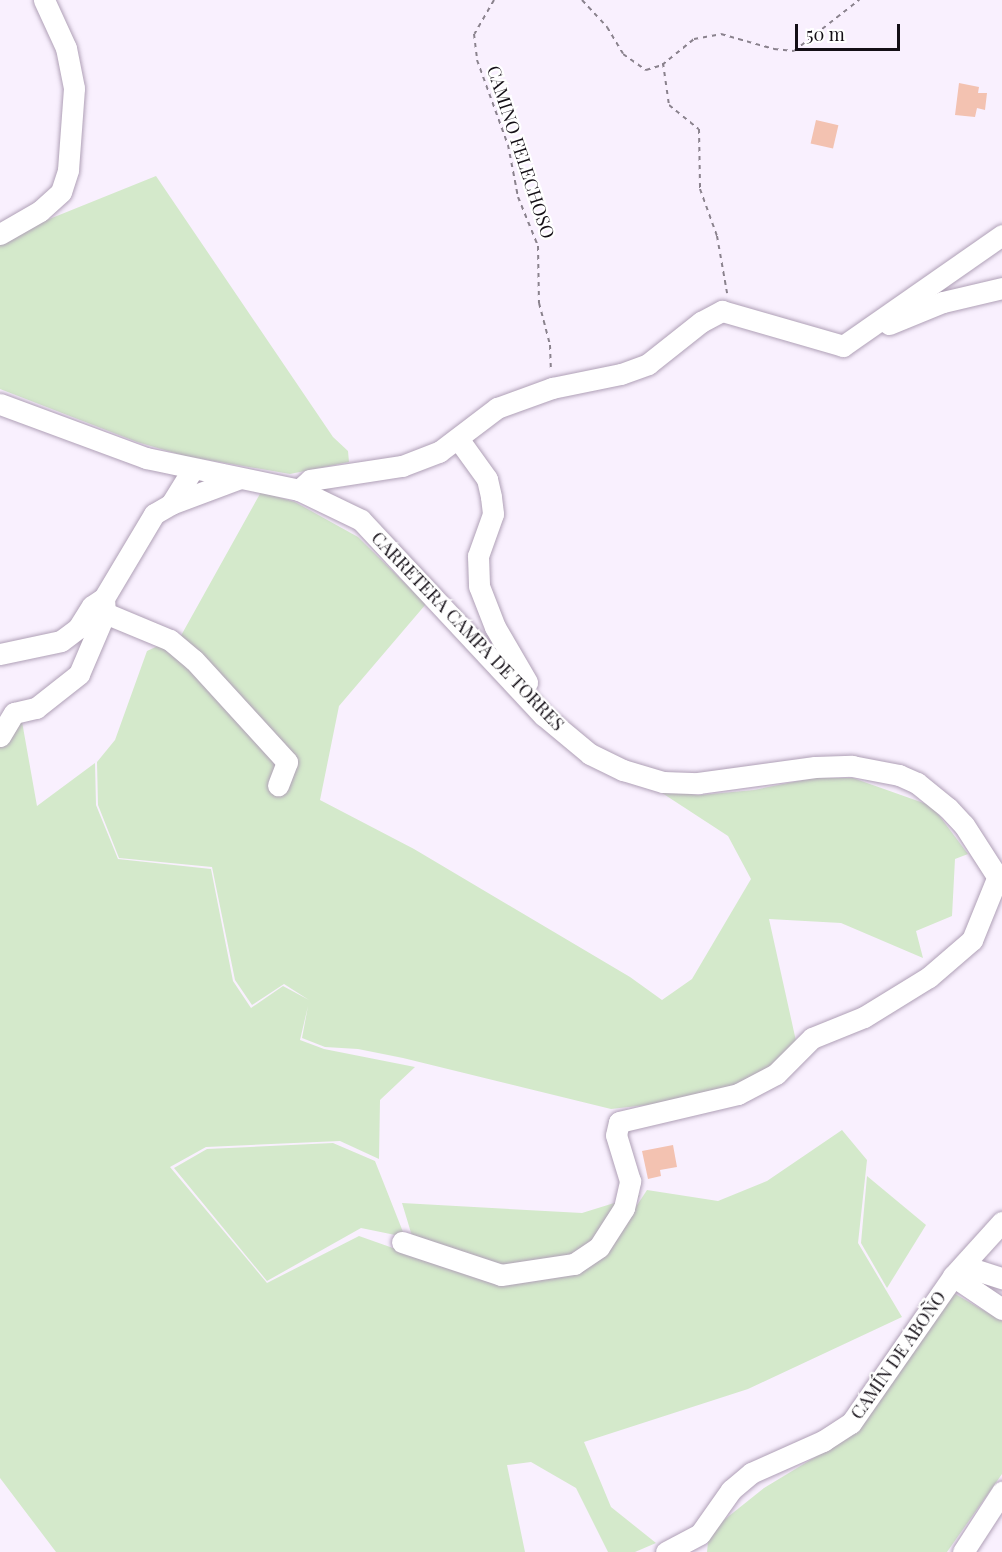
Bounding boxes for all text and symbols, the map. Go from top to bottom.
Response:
scale bar [798,12,903,50]
text: 50 m [806,22,845,46]
street label: CAMINO FELECHOSO [483,63,559,241]
street label: CARRETERA CAMPA DE TORRES [367,527,569,735]
street label: CAMÍN DE ABOÑO [846,1287,950,1423]

